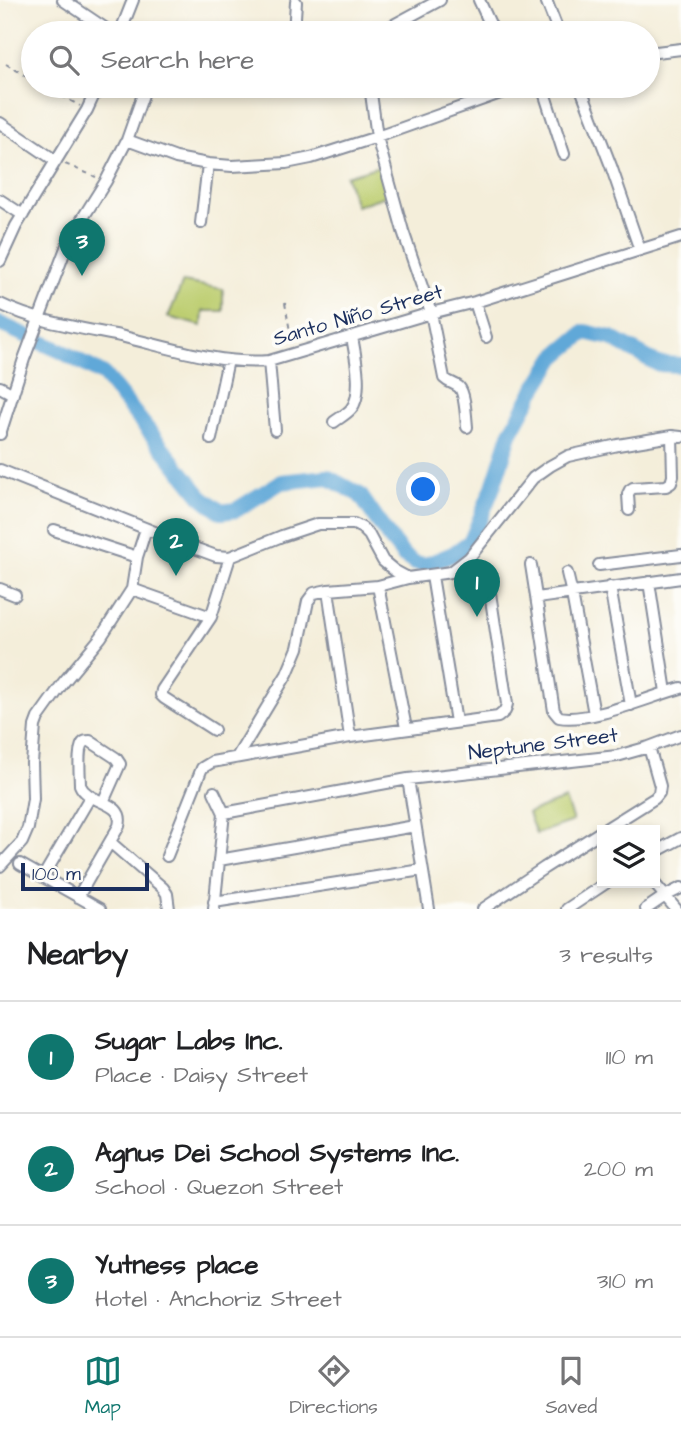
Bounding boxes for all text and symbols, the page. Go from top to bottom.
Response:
search box [21,21,660,98]
icon: search [45,41,83,79]
text: Search here [101,42,254,78]
pin: 3 [59,218,105,276]
street label: Santo Niño Street [270,277,447,353]
your location [406,472,440,506]
pin: 2 [153,518,199,576]
pin: 1 [454,559,500,617]
street label: Neptune Street [467,720,620,769]
map controls [597,825,660,888]
button: layers [597,825,660,888]
scale bar [21,860,149,892]
text: 100 m [32,861,81,888]
text: Nearby [28,934,128,976]
text: 3 results [559,939,653,971]
text: Sugar Labs Inc. [95,1023,283,1059]
text: 1 [50,1041,52,1073]
text: 110 m [605,1041,653,1073]
text: Place · Daisy Street [95,1059,308,1091]
text: Agnus Dei School Systems Inc. [95,1135,459,1171]
text: 2 [44,1153,58,1185]
text: 200 m [584,1153,653,1185]
text: School · Quezon Street [95,1171,343,1203]
text: Yutness place [95,1247,259,1283]
text: 3 [45,1265,57,1297]
text: 310 m [597,1265,653,1297]
text: Hotel · Anchoriz Street [95,1283,342,1315]
tab: Map [84,1352,122,1421]
tab: Directions [289,1352,378,1421]
tab: Saved [545,1352,597,1421]

